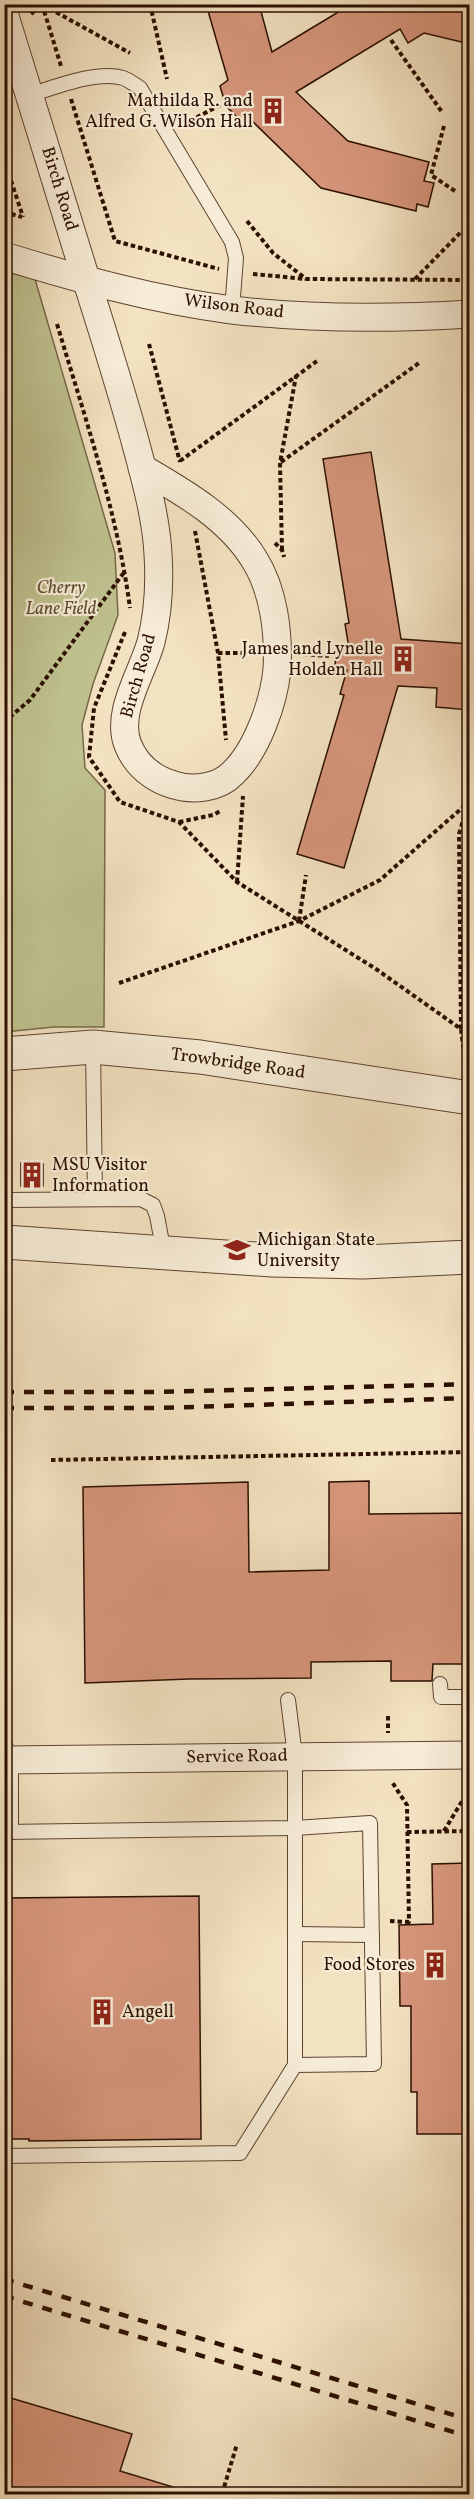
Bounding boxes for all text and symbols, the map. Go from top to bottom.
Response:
place label: Mathilda R. and Alfred G. Wilson Hall [85,89,253,135]
building icon: Mathilda R. and Alfred G. Wilson Hall [258,96,288,126]
street label: Birch Road [34,144,84,234]
street label: Wilson Road [183,288,285,326]
park label: Cherry Lane Field [26,576,97,622]
street label: Birch Road [115,631,163,721]
place label: James and Lynelle Holden Hall [242,637,383,683]
building icon: James and Lynelle Holden Hall [388,644,418,674]
street label: Trowbridge Road [169,1042,307,1086]
place label: MSU Visitor Information [52,1153,149,1199]
building icon: MSU Visitor Information [17,1160,47,1190]
place label: Michigan State University [257,1228,375,1274]
school or university icon: Michigan State University [222,1235,252,1265]
street label: Service Road [186,1744,288,1770]
building icon: Food Stores [420,1950,450,1980]
place label: Food Stores [323,1953,415,1978]
building icon: Angell [87,1997,117,2027]
place label: Angell [122,2000,174,2025]

